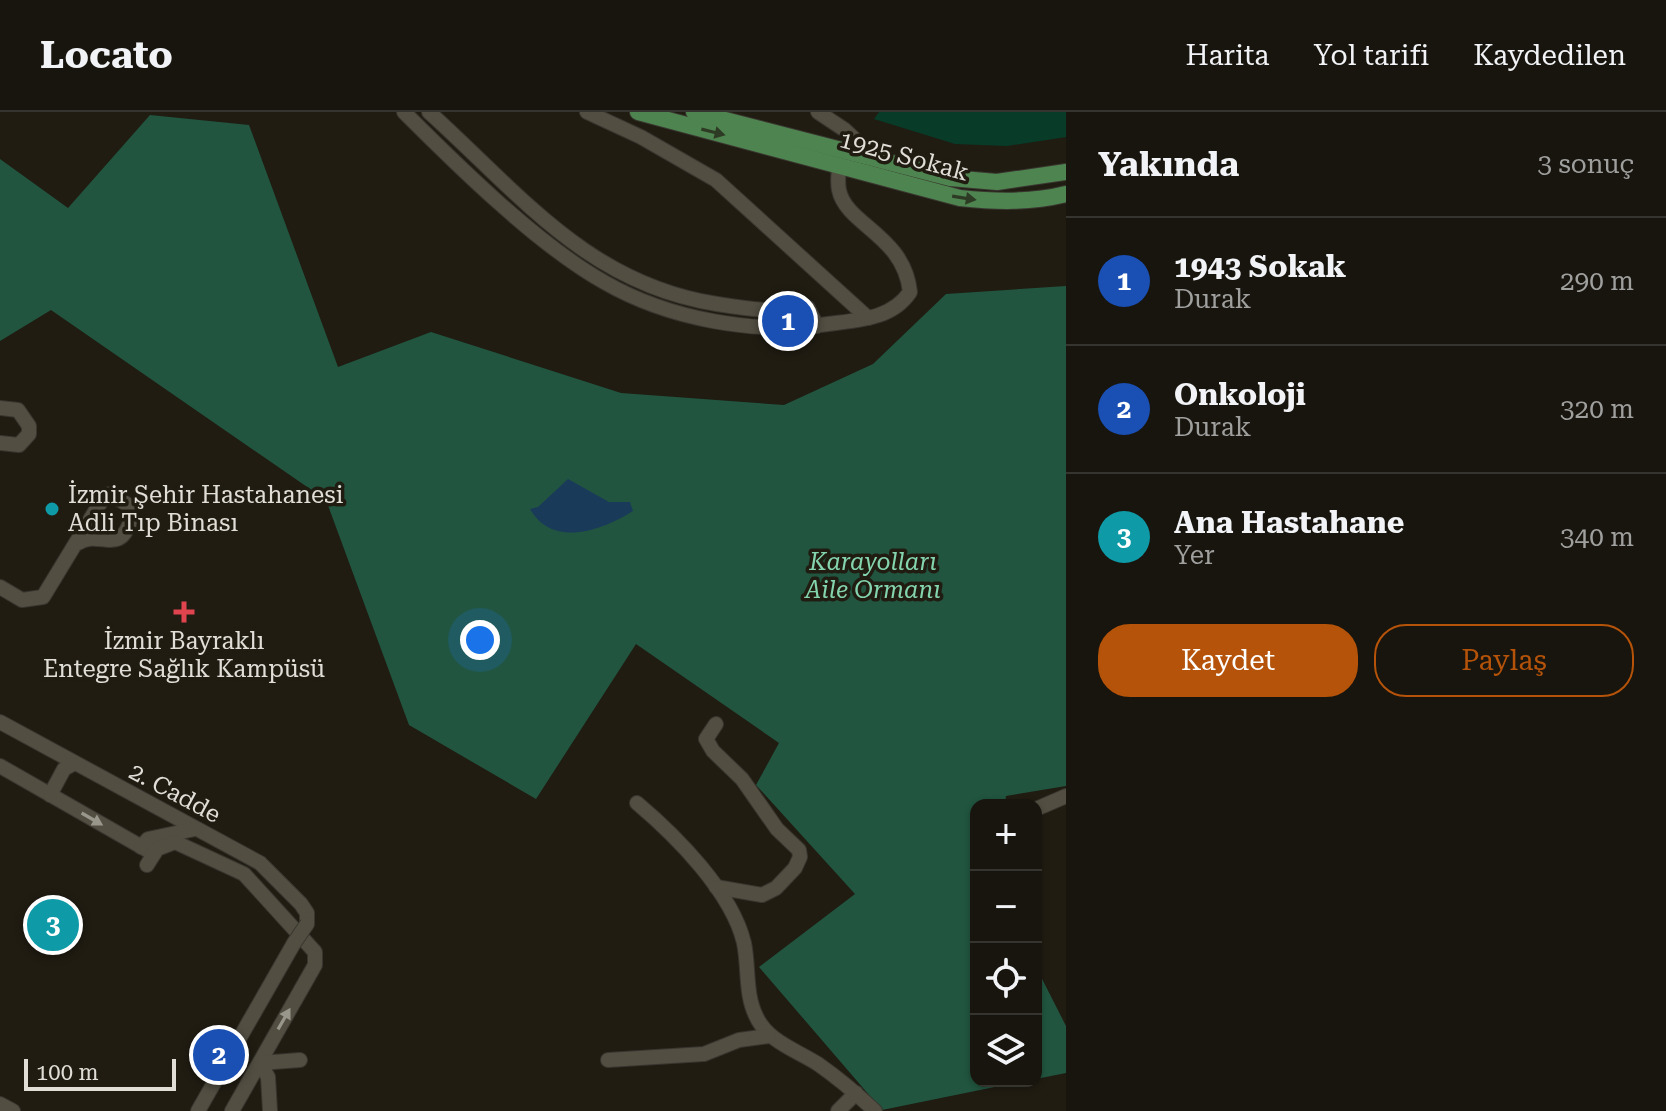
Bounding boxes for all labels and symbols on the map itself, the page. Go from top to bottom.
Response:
street label: 1925 Sokak [836,125,972,187]
one-way arrow [701,127,726,139]
one-way arrow [952,192,977,205]
pin: 1 [762,291,814,351]
place label: İzmir Şehir Hastahanesi Adli Tıp Binası [68,480,344,537]
marker: İzmir Şehir Hastahanesi Adli Tıp Binası [43,500,61,518]
park label: Karayolları Aile Ormanı [803,548,941,604]
marker: İzmir Bayraklı Entegre Sağlık Kampüsü [173,601,195,623]
your location [460,620,500,660]
place label: İzmir Bayraklı Entegre Sağlık Kampüsü [43,626,325,683]
street label: 2. Cadde [124,757,226,829]
one-way arrow [81,812,103,826]
pin: 3 [27,895,79,955]
one-way arrow [277,1008,291,1030]
pin: 2 [193,1025,245,1085]
scale bar [24,1055,176,1091]

